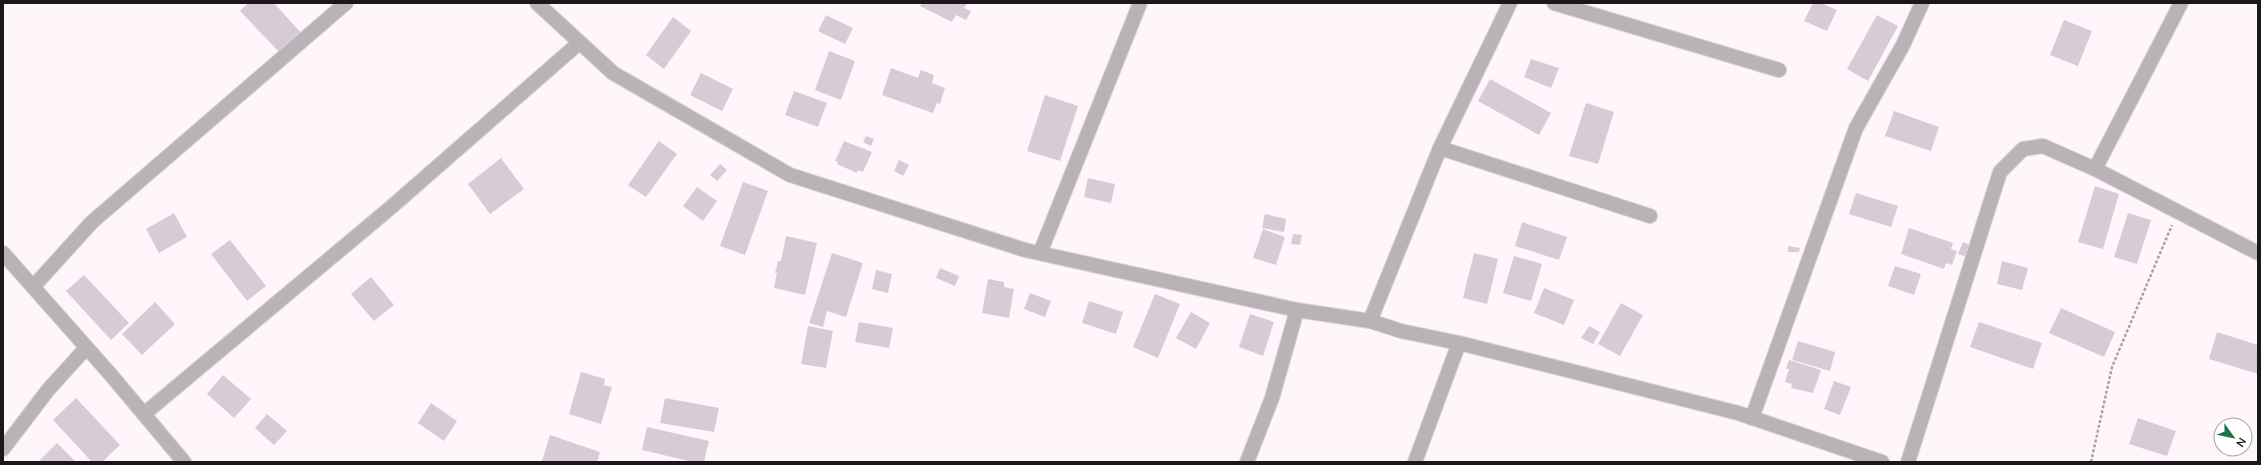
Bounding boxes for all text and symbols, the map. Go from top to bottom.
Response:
north arrow [2213,417,2253,457]
text: N [2232,435,2249,450]

